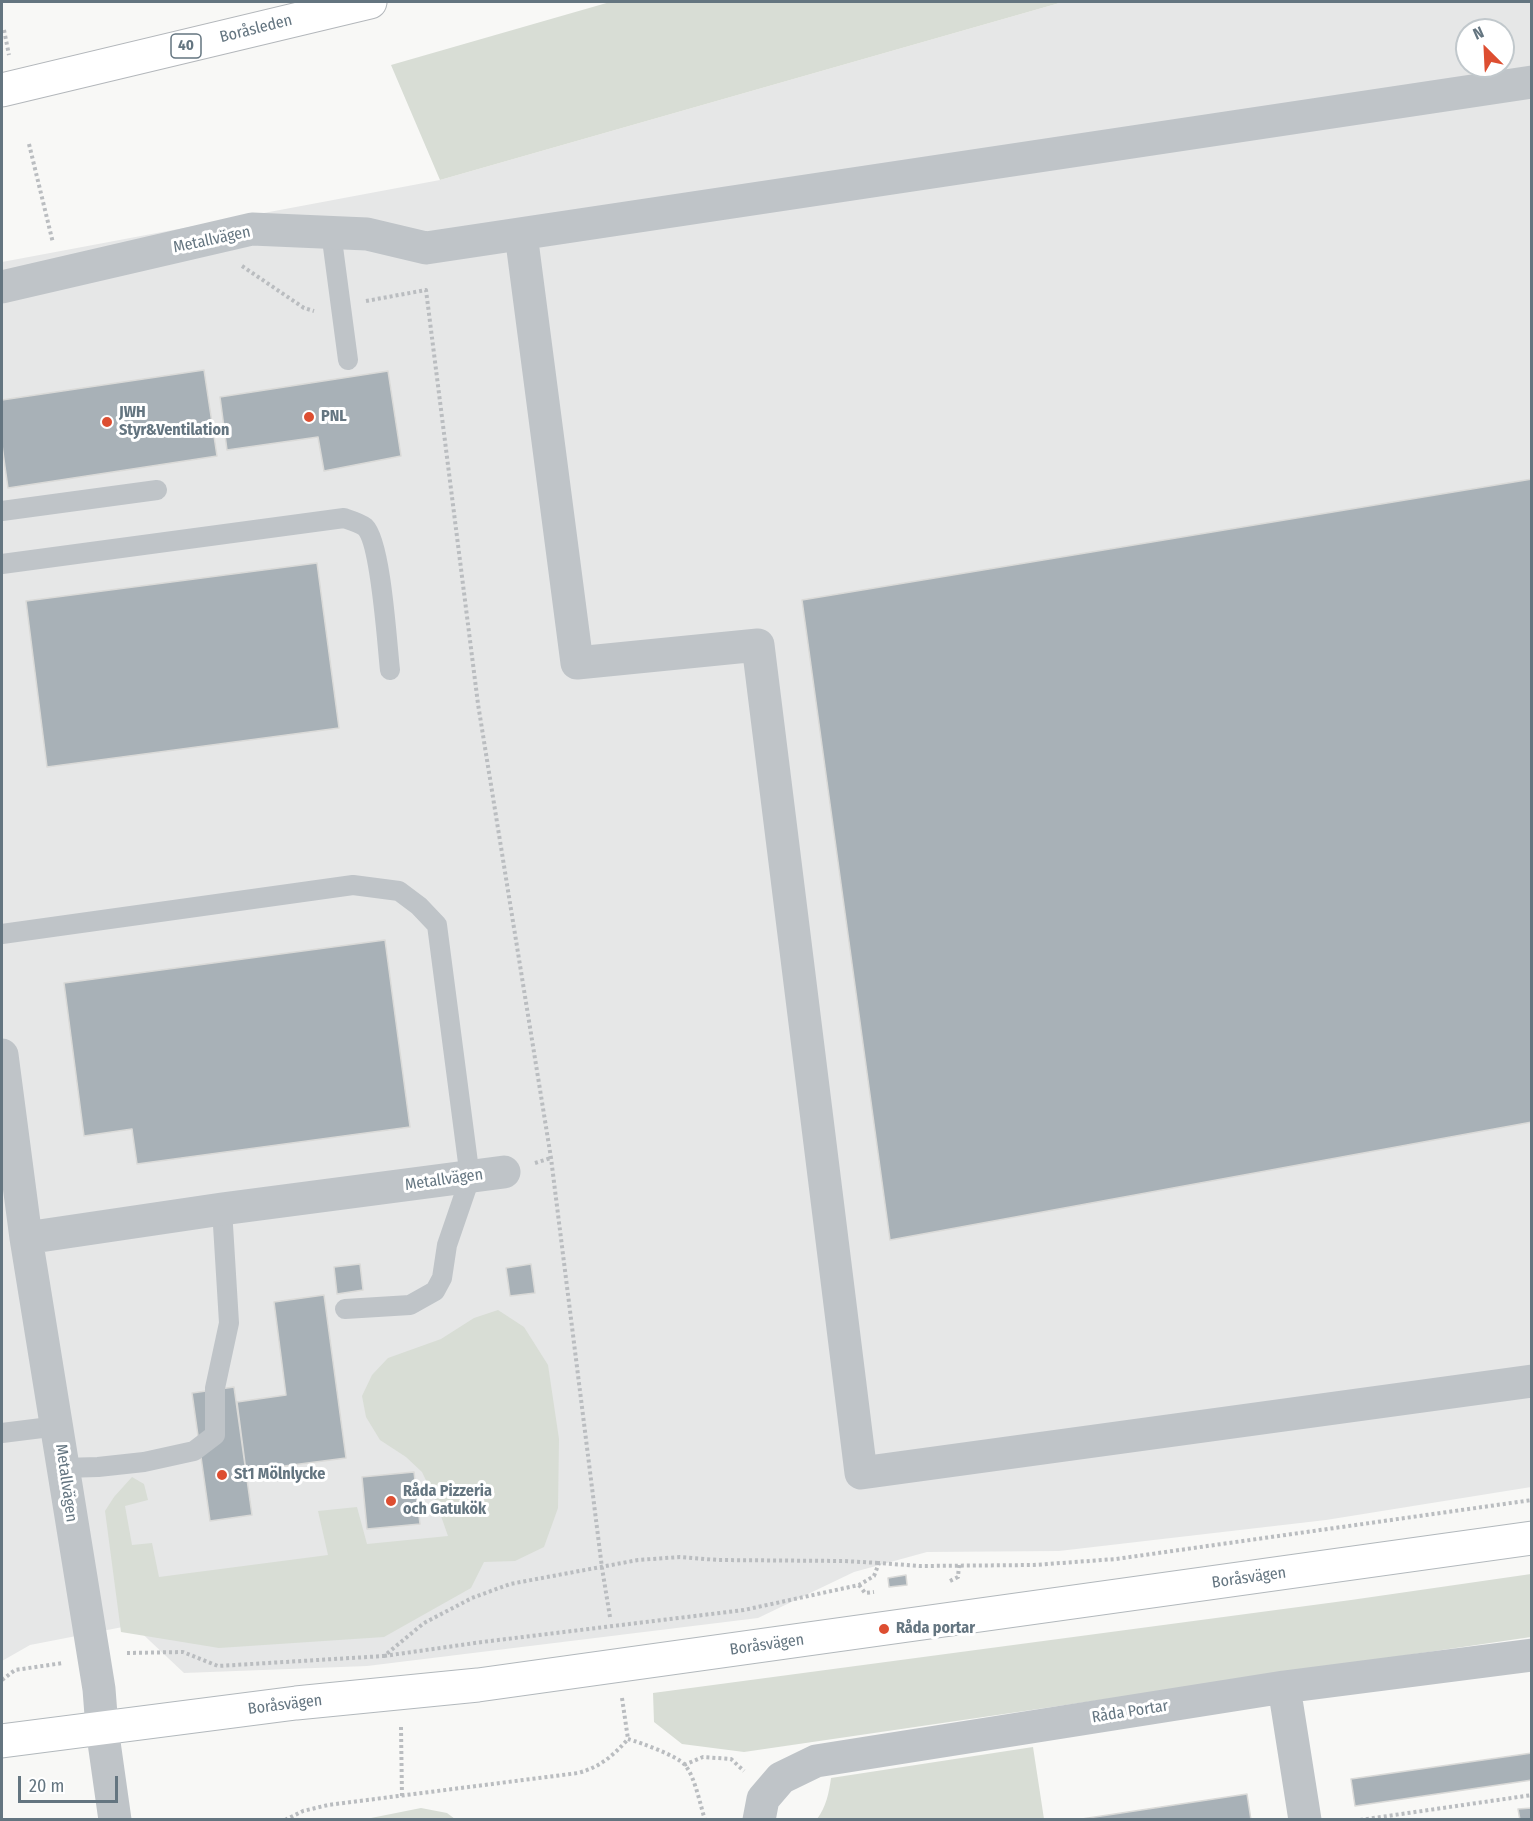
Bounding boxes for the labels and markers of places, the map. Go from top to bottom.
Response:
place label: JWH Styr&Ventilation [119,403,229,441]
place label: PNL [321,407,347,427]
marker: PNL [302,410,316,424]
marker: JWH Styr&Ventilation [100,415,114,429]
place label: St1 Mölnlycke [234,1465,325,1485]
marker: St1 Mölnlycke [215,1468,229,1482]
place label: Råda Pizzeria och Gatukök [403,1482,492,1520]
marker: Råda Pizzeria och Gatukök [384,1494,398,1508]
place label: Råda portar [896,1619,975,1639]
marker: Råda portar [877,1622,891,1636]

